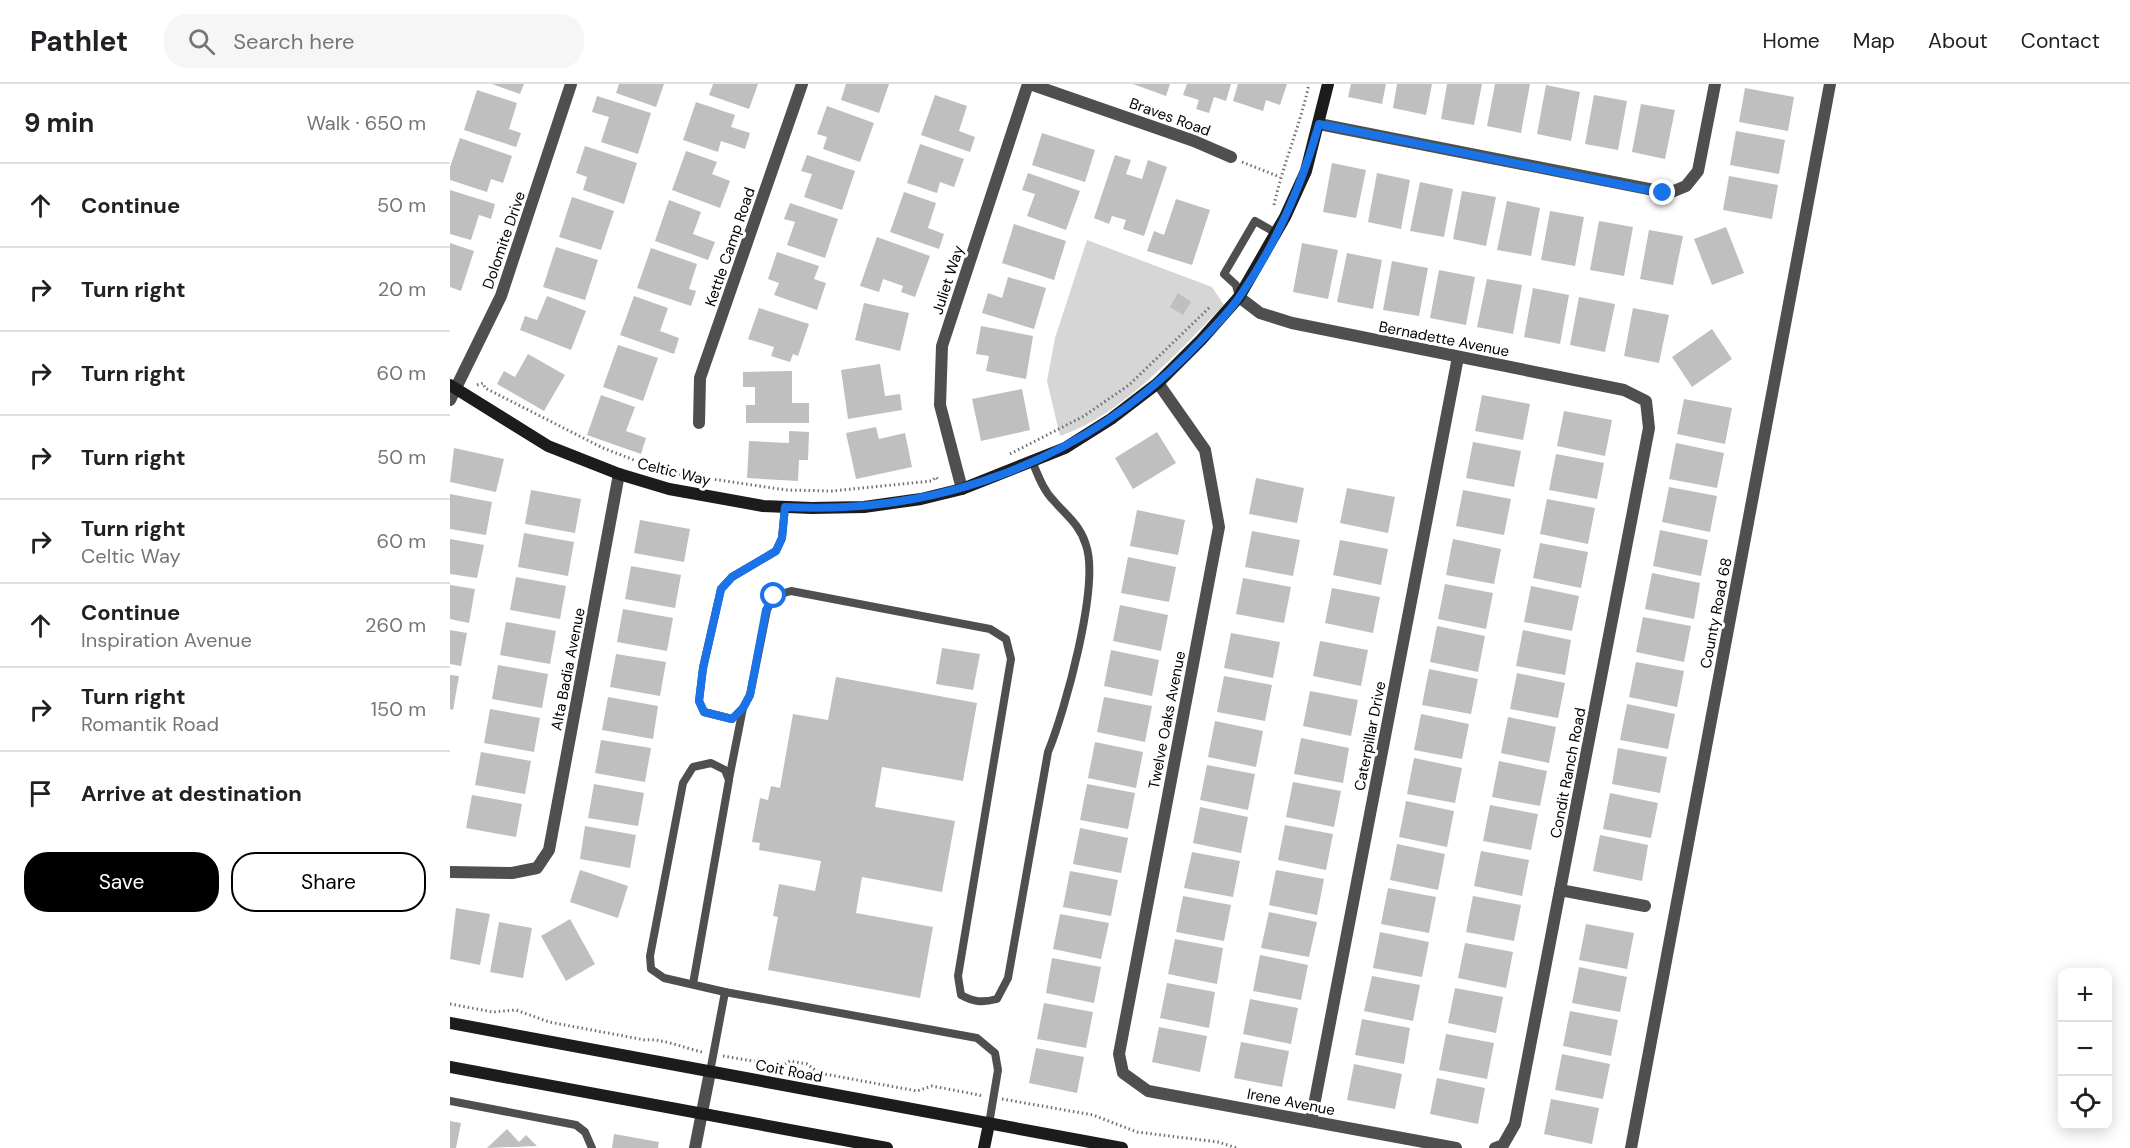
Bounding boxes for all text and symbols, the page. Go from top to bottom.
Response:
search box [164,14,584,68]
text: Pathlet [30,23,128,60]
icon: search [185,25,218,58]
text: Search here [233,27,355,56]
text: Home [1762,27,1820,55]
text: Map [1853,27,1895,55]
text: About [1928,27,1988,55]
text: Contact [2021,27,2100,55]
street label: Braves Road [1127,93,1213,141]
text: 9 min [24,106,94,140]
text: Walk · 650 m [306,110,426,136]
route end [1649,179,1675,205]
street label: Kettle Camp Road [700,185,760,309]
street label: Dolomite Drive [478,188,530,292]
icon: ahead [24,189,57,222]
text: Continue [81,191,180,220]
text: 50 m [377,192,426,218]
street label: Juliet Way [927,242,969,317]
icon: right [24,273,57,306]
text: Turn right [81,275,186,304]
text: 20 m [378,276,426,302]
street label: Bernadette Avenue [1377,317,1511,361]
icon: right [24,357,57,390]
text: Turn right [81,359,186,388]
text: 60 m [377,360,426,386]
icon: right [24,441,57,474]
text: Turn right [81,443,186,472]
text: 50 m [377,444,426,470]
street label: Celtic Way [635,453,713,491]
text: Turn right [81,514,186,543]
icon: right [24,525,57,558]
text: 60 m [377,528,426,554]
text: Celtic Way [81,543,181,569]
street label: County Road 68 [1695,556,1737,670]
route start [760,582,786,608]
text: Continue [81,598,180,627]
street label: Alta Badia Avenue [546,606,590,732]
icon: ahead [24,609,57,642]
text: 260 m [365,612,426,638]
text: Inspiration Avenue [81,627,252,653]
street label: Twelve Oaks Avenue [1144,649,1190,791]
street label: Caterpillar Drive [1350,679,1390,793]
text: Turn right [81,682,186,711]
icon: right [24,693,57,726]
text: 150 m [371,696,426,722]
street label: Condit Ranch Road [1546,706,1590,840]
text: Romantik Road [81,711,219,737]
icon: arrive [24,777,57,810]
text: Arrive at destination [81,779,302,808]
button: Save [24,852,219,912]
button: Share [231,852,426,912]
map controls [2058,968,2112,1130]
button: + [2058,968,2112,1022]
button: − [2058,1022,2112,1076]
street label: Coit Road [754,1055,824,1087]
button: locate [2058,1076,2112,1130]
street label: Irene Avenue [1245,1084,1337,1120]

